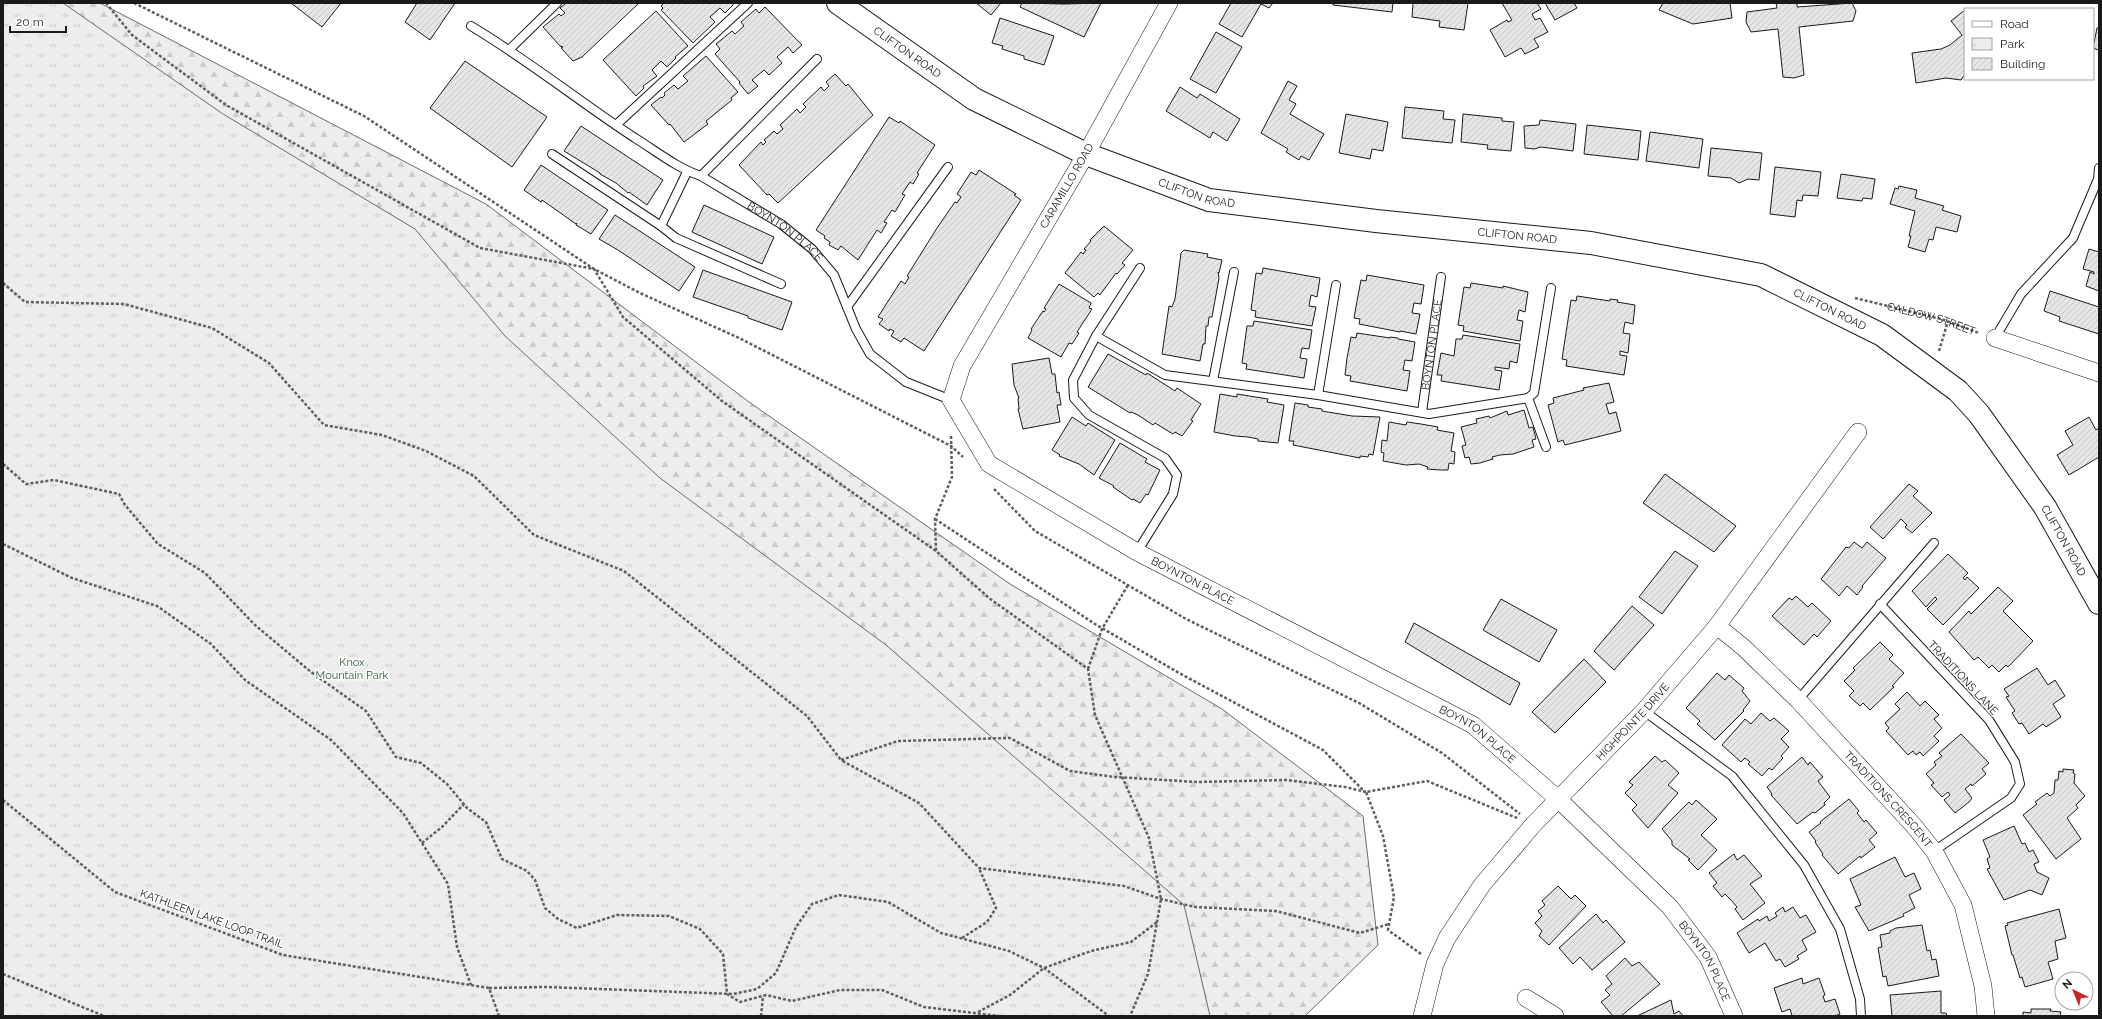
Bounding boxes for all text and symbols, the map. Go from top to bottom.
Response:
scale bar [10,8,66,34]
legend [1964,8,2094,80]
text: 20 m [16,15,44,29]
text: Road [2000,17,2029,31]
street label: CLIFTON ROAD [871,24,944,80]
text: Park [2000,37,2025,51]
text: Building [2000,57,2046,71]
street label: CARAMILLO ROAD [1037,141,1097,231]
street label: CLIFTON ROAD [1157,175,1236,210]
street label: BOYNTON PLACE [745,199,826,264]
street label: CLIFTON ROAD [1477,225,1558,246]
street label: CLIFTON ROAD [1791,286,1869,333]
street label: BOYNTON PLACE [1419,298,1444,391]
street label: CALDOW STREET [1886,300,1978,338]
street label: CLIFTON ROAD [2039,503,2089,578]
street label: BOYNTON PLACE [1149,554,1237,608]
street label: TRADITIONS LANE [1925,638,2001,718]
park label: Knox Mountain Park [316,656,389,682]
street label: HIGHPOINTE DRIVE [1593,680,1672,763]
street label: BOYNTON PLACE [1437,702,1519,766]
street label: TRADITIONS CRESCENT [1842,748,1935,850]
street label: KATHLEEN LAKE LOOP TRAIL [138,887,286,951]
street label: BOYNTON PLACE [1676,918,1733,1003]
north arrow [2054,971,2094,1011]
text: N [2060,976,2075,992]

